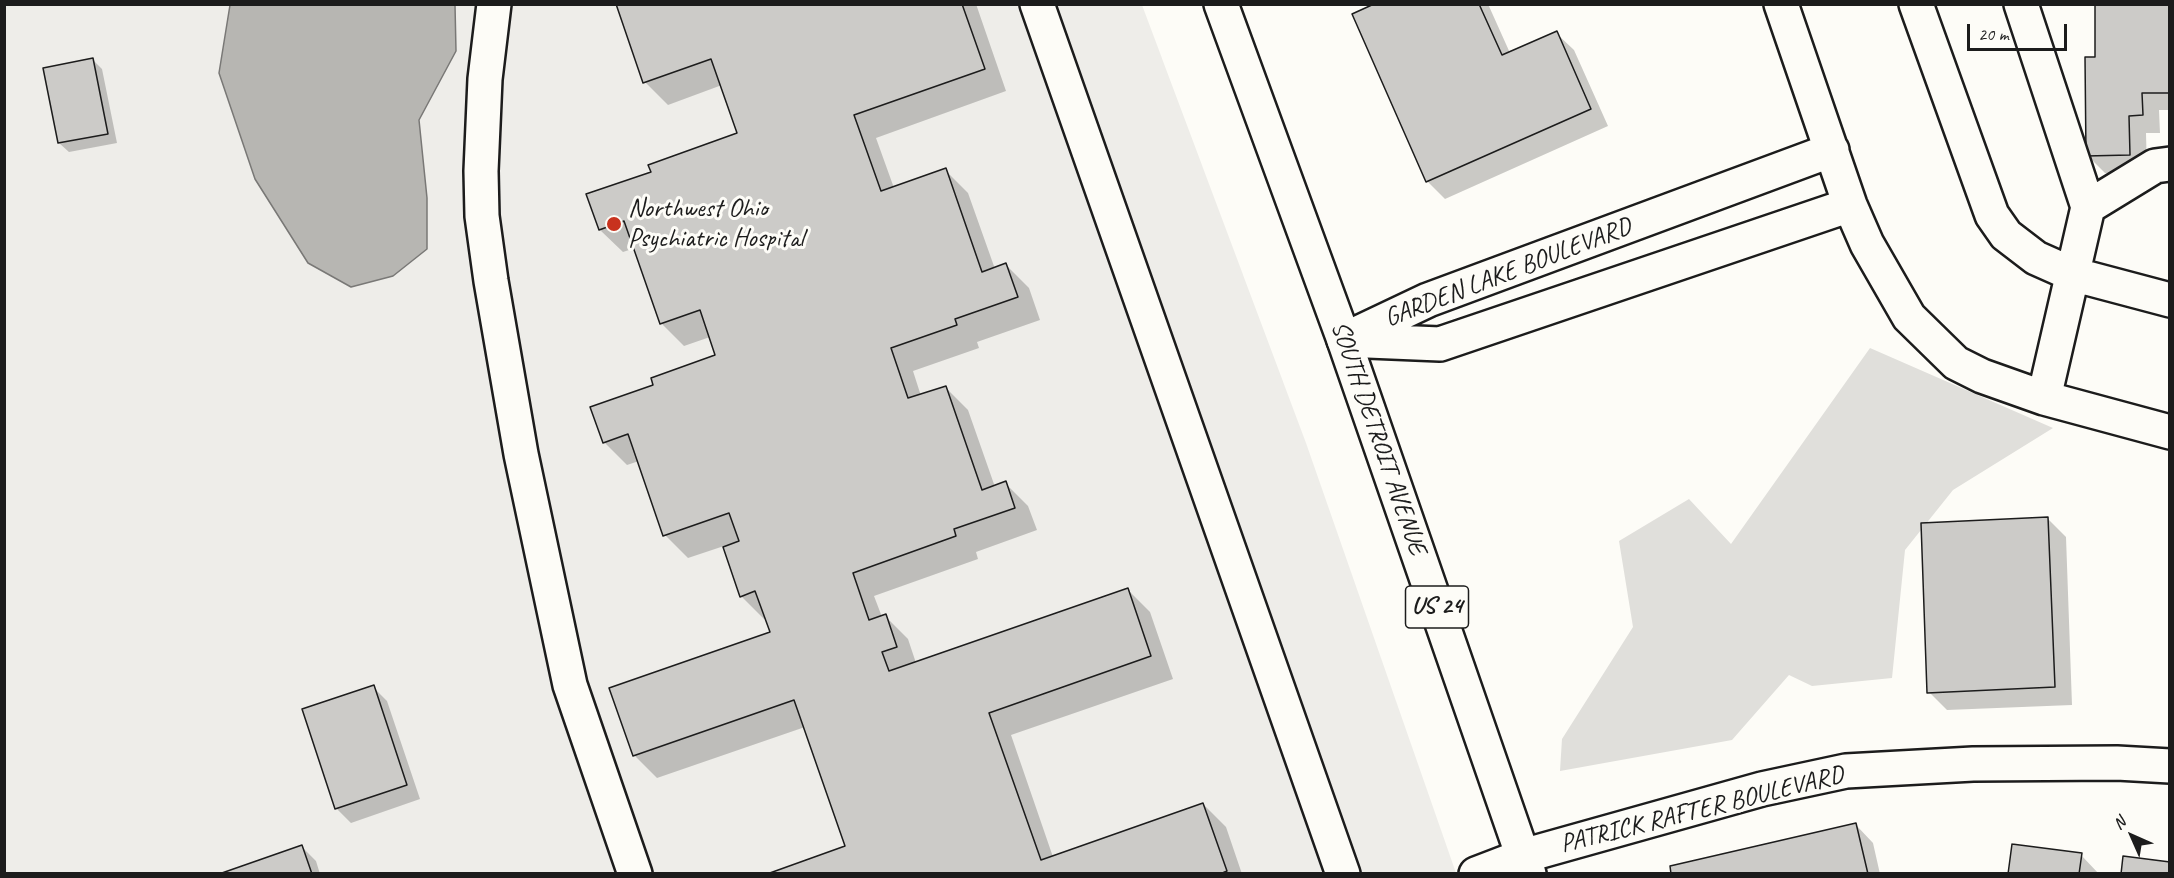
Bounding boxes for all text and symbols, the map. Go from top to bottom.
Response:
scale bar [1970,12,2070,50]
text: 20 m [1978,23,2009,45]
place label: Northwest Ohio Psychiatric Hospital [628,193,804,255]
street label: GARDEN LAKE BOULEVARD [1380,211,1636,335]
marker: Northwest Ohio Psychiatric Hospital [605,215,623,233]
street label: SOUTH DETROIT AVENUE [1323,317,1433,559]
road number: US 24 [1406,586,1468,628]
street label: PATRICK RAFTER BOULEVARD [1557,760,1847,860]
north arrow [2102,806,2162,866]
text: N [2109,813,2130,834]

